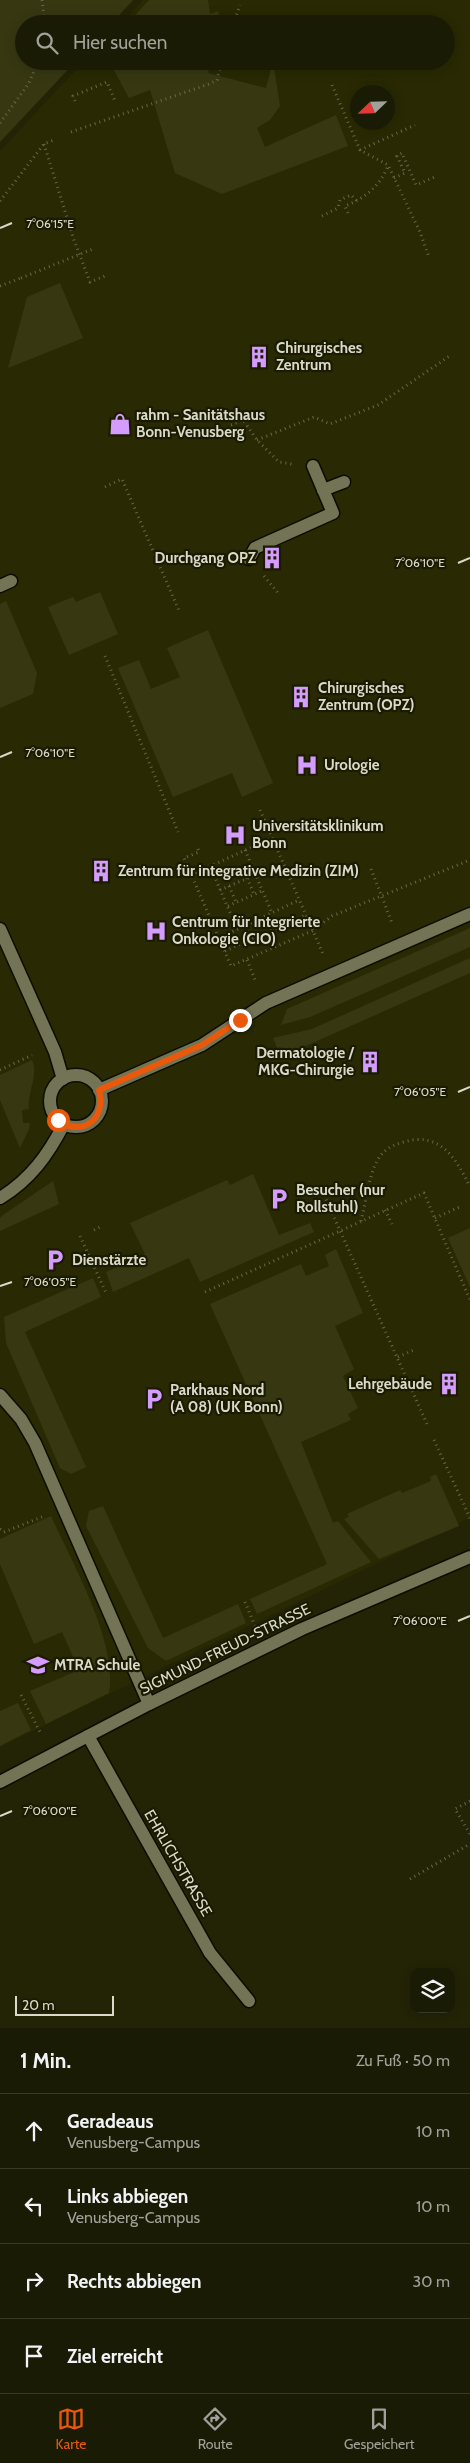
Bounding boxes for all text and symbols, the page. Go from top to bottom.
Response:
search box [15,15,455,70]
icon: search [33,29,61,57]
text: Hier suchen [73,31,167,54]
north arrow [350,85,395,130]
text: 7°06'15"E [26,216,74,231]
place label: Chirurgisches Zentrum [276,339,362,374]
building icon: Chirurgisches Zentrum [246,344,272,370]
place label: rahm - Sanitätshaus Bonn-Venusberg [136,406,265,441]
shop icon: rahm - Sanitätshaus Bonn-Venusberg [107,411,133,437]
building icon: Durchgang OPZ [259,545,285,571]
place label: Durchgang OPZ [154,549,257,567]
text: 7°06'10"E [395,555,445,570]
place label: Chirurgisches Zentrum (OPZ) [318,679,415,714]
building icon: Chirurgisches Zentrum (OPZ) [288,684,314,710]
text: 7°06'10"E [25,745,75,760]
hospital icon: Urologie [294,752,320,778]
place label: Urologie [324,756,380,774]
place label: Universitätsklinikum Bonn [252,817,384,852]
hospital icon: Universitätsklinikum Bonn [222,822,248,848]
building icon: Zentrum für integrative Medizin (ZIM) [88,858,114,884]
place label: Zentrum für integrative Medizin (ZIM) [118,862,359,880]
place label: Centrum für Integrierte Onkologie (CIO) [172,913,320,948]
hospital icon: Centrum für Integrierte Onkologie (CIO) [143,918,169,944]
route end [229,1009,252,1032]
place label: Dermatologie / MKG-Chirurgie [256,1044,355,1079]
building icon: Dermatologie / MKG-Chirurgie [357,1049,383,1075]
text: 7°06'05"E [394,1084,446,1099]
route start [47,1109,70,1132]
place label: Besucher (nur Rollstuhl) [296,1181,385,1216]
parking icon: Besucher (nur Rollstuhl) [266,1186,292,1212]
parking icon: Dienstärzte [42,1247,68,1273]
place label: Dienstärzte [72,1251,146,1269]
text: 7°06'05"E [24,1274,76,1289]
building icon: Lehrgebäude [436,1371,462,1397]
place label: Lehrgebäude [348,1375,432,1393]
place label: Parkhaus Nord (A 08) (UK Bonn) [170,1381,283,1416]
parking icon: Parkhaus Nord (A 08) (UK Bonn) [141,1386,167,1412]
street label: SIGMUND-FREUD-STRASSE [137,1600,313,1698]
text: 7°06'00"E [393,1613,447,1628]
school or university icon: MTRA Schule [25,1652,51,1678]
place label: MTRA Schule [54,1656,140,1674]
text: 7°06'00"E [23,1803,77,1818]
street label: EHRLICHSTRASSE [140,1807,216,1919]
map controls [410,1968,455,2013]
button: layers [410,1968,455,2013]
scale bar [15,1993,114,2016]
text: 20 m [22,1996,55,2014]
text: 1 Min. [20,2048,71,2073]
text: Zu Fuß · 50 m [356,2051,450,2070]
text: Geradeaus [67,2110,153,2133]
icon: ahead [20,2117,48,2145]
text: 10 m [416,2122,450,2141]
text: Venusberg-Campus [67,2133,200,2152]
text: Links abbiegen [67,2185,188,2208]
icon: left [20,2192,48,2220]
text: 10 m [416,2197,450,2216]
text: Venusberg-Campus [67,2208,200,2227]
icon: right [20,2267,48,2295]
text: Rechts abbiegen [67,2270,201,2293]
text: 30 m [413,2272,450,2291]
icon: arrive [20,2342,48,2370]
text: Ziel erreicht [67,2345,163,2368]
tab: Karte [56,2405,86,2453]
tab: Route [198,2405,233,2453]
tab: Gespeichert [344,2405,414,2453]

